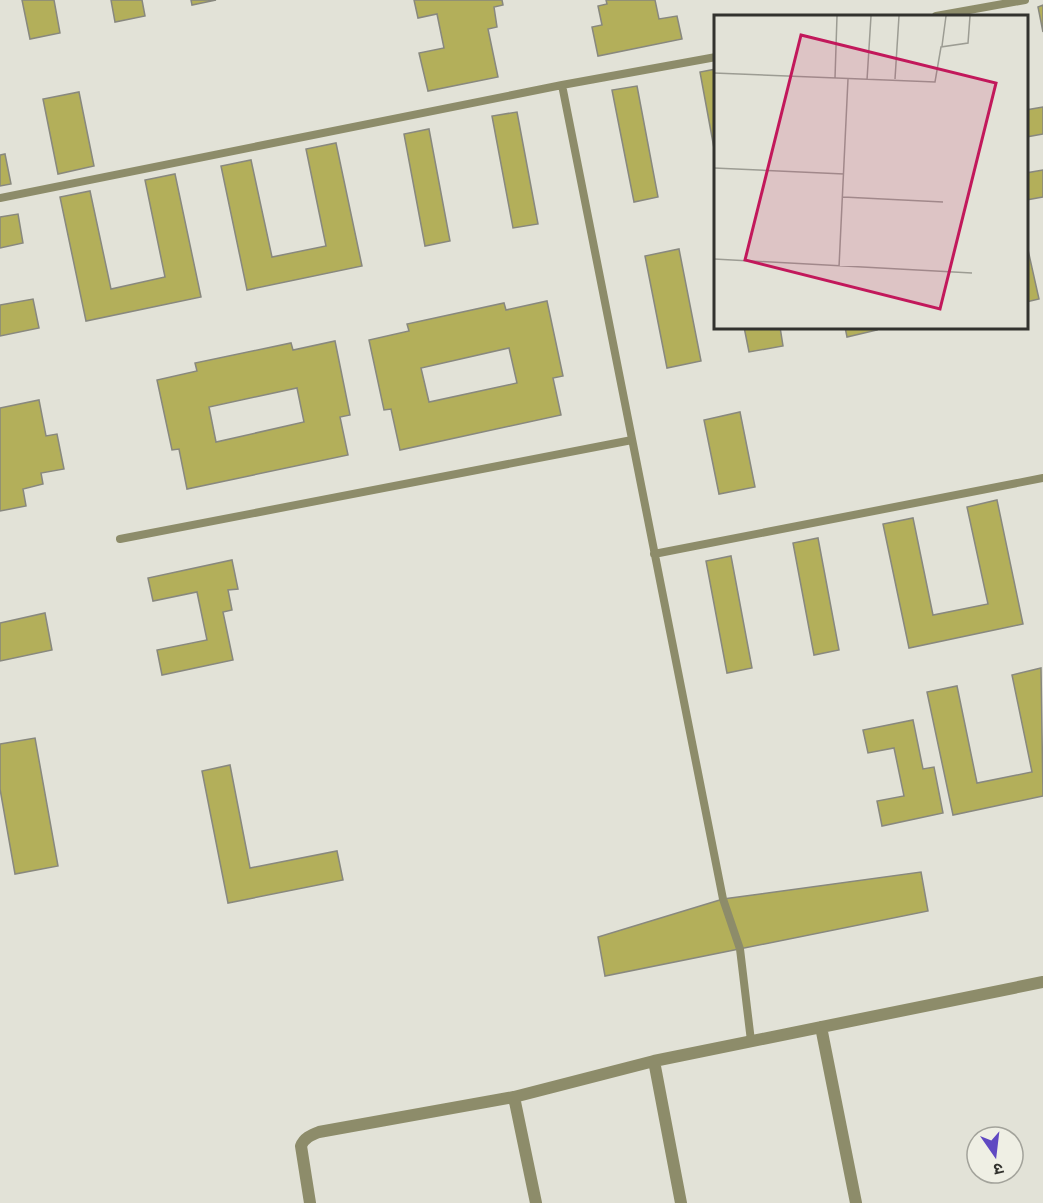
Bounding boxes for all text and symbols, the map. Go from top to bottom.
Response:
inset map [714,15,1028,328]
north arrow [965,1125,1025,1185]
text: उ [991,1159,1006,1181]

